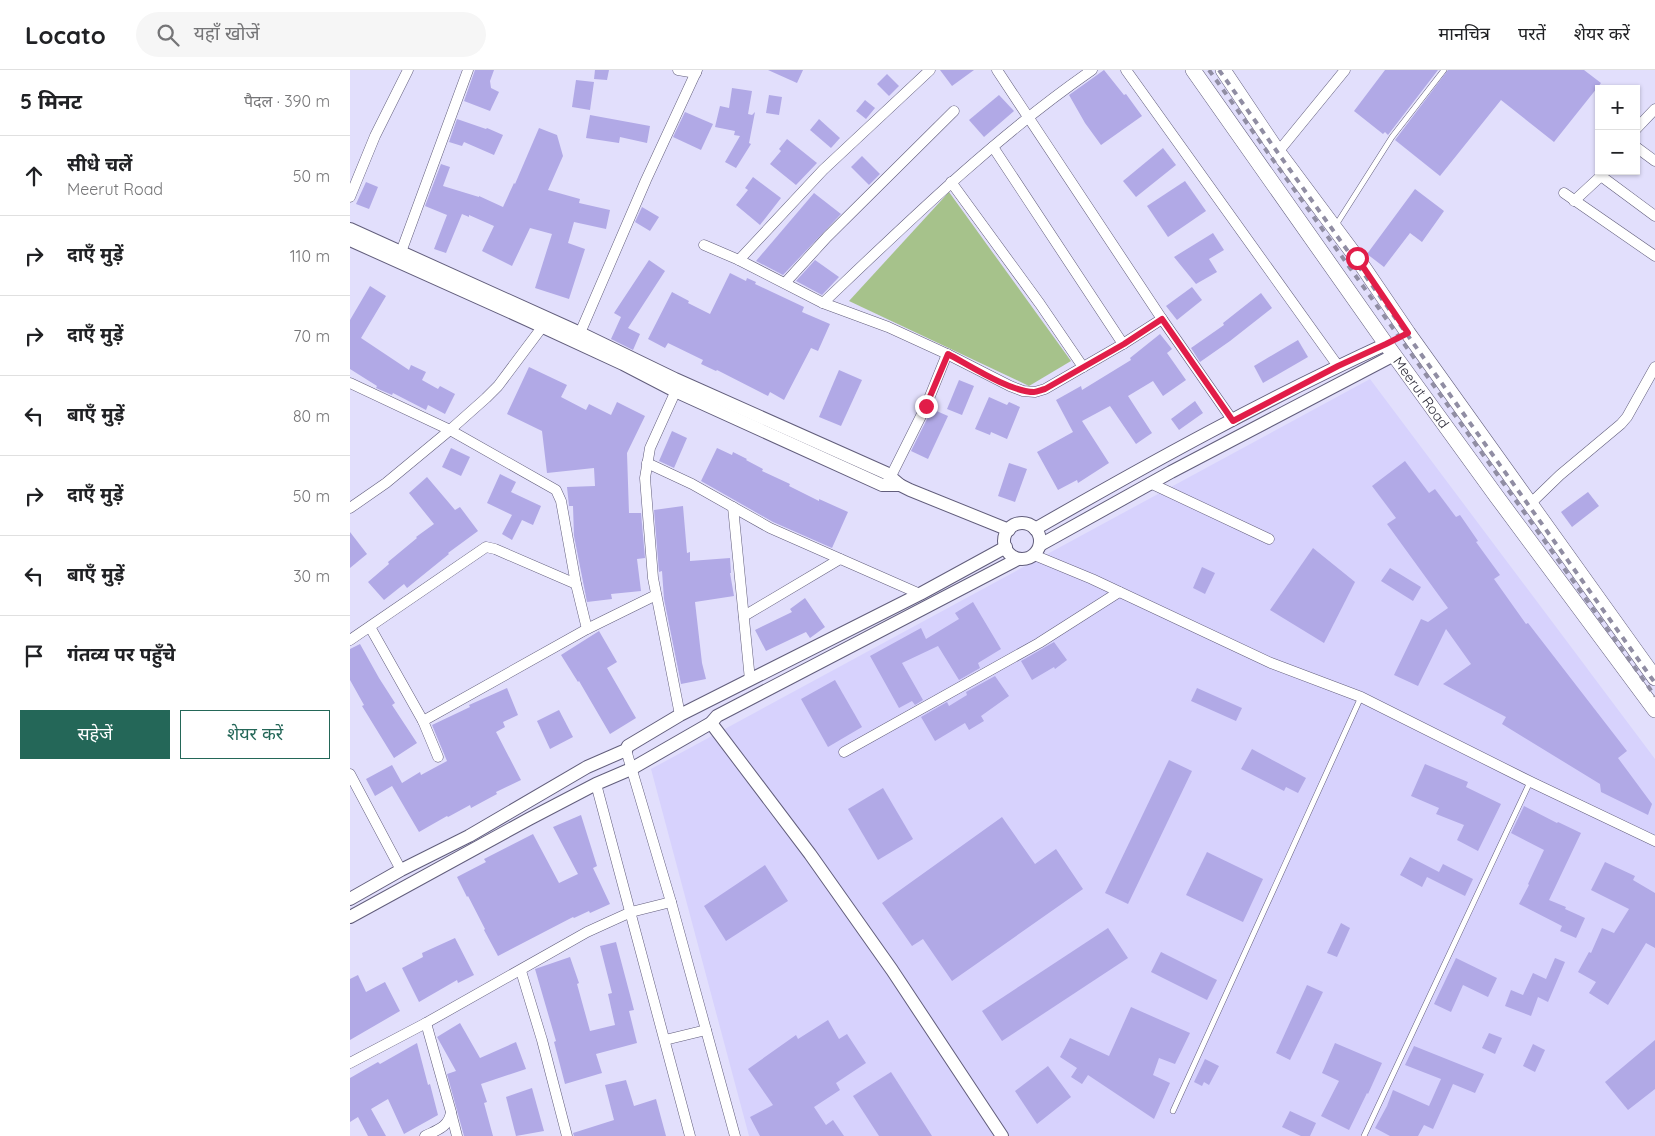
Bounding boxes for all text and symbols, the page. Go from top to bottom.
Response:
search box [136,12,486,57]
text: Locato [25,20,106,50]
icon: search [154,21,182,49]
text: यहाँ खोजें [194,21,259,45]
text: मानचित्र [1439,22,1490,45]
text: परतें [1518,22,1546,45]
text: शेयर करें [1574,22,1630,45]
map controls [1595,85,1640,175]
button: + [1595,85,1640,130]
text: 5 मिनट [20,88,82,114]
text: पैदल · 390 m [244,91,330,111]
button: − [1595,130,1640,175]
text: सीधे चलें [67,152,132,176]
icon: ahead [20,162,48,190]
text: 50 m [293,166,330,186]
text: Meerut Road [67,179,163,199]
icon: right [20,242,48,270]
text: दाएँ मुड़ें [67,242,123,266]
text: 110 m [290,246,330,266]
route start [1346,247,1369,270]
icon: right [20,322,48,350]
text: दाएँ मुड़ें [67,322,123,346]
text: 70 m [293,326,330,346]
street label: Meerut Road [1389,353,1453,432]
route end [915,395,938,418]
icon: left [20,402,48,430]
text: बाएँ मुड़ें [67,402,124,426]
text: 80 m [293,406,330,426]
icon: right [20,482,48,510]
text: दाएँ मुड़ें [67,482,123,506]
text: 50 m [293,486,330,506]
icon: left [20,562,48,590]
text: बाएँ मुड़ें [67,562,124,586]
text: 30 m [293,566,330,586]
icon: arrive [20,642,48,670]
text: गंतव्य पर पहुँचे [67,642,175,666]
button: सहेजें [20,710,170,759]
button: शेयर करें [180,710,330,759]

